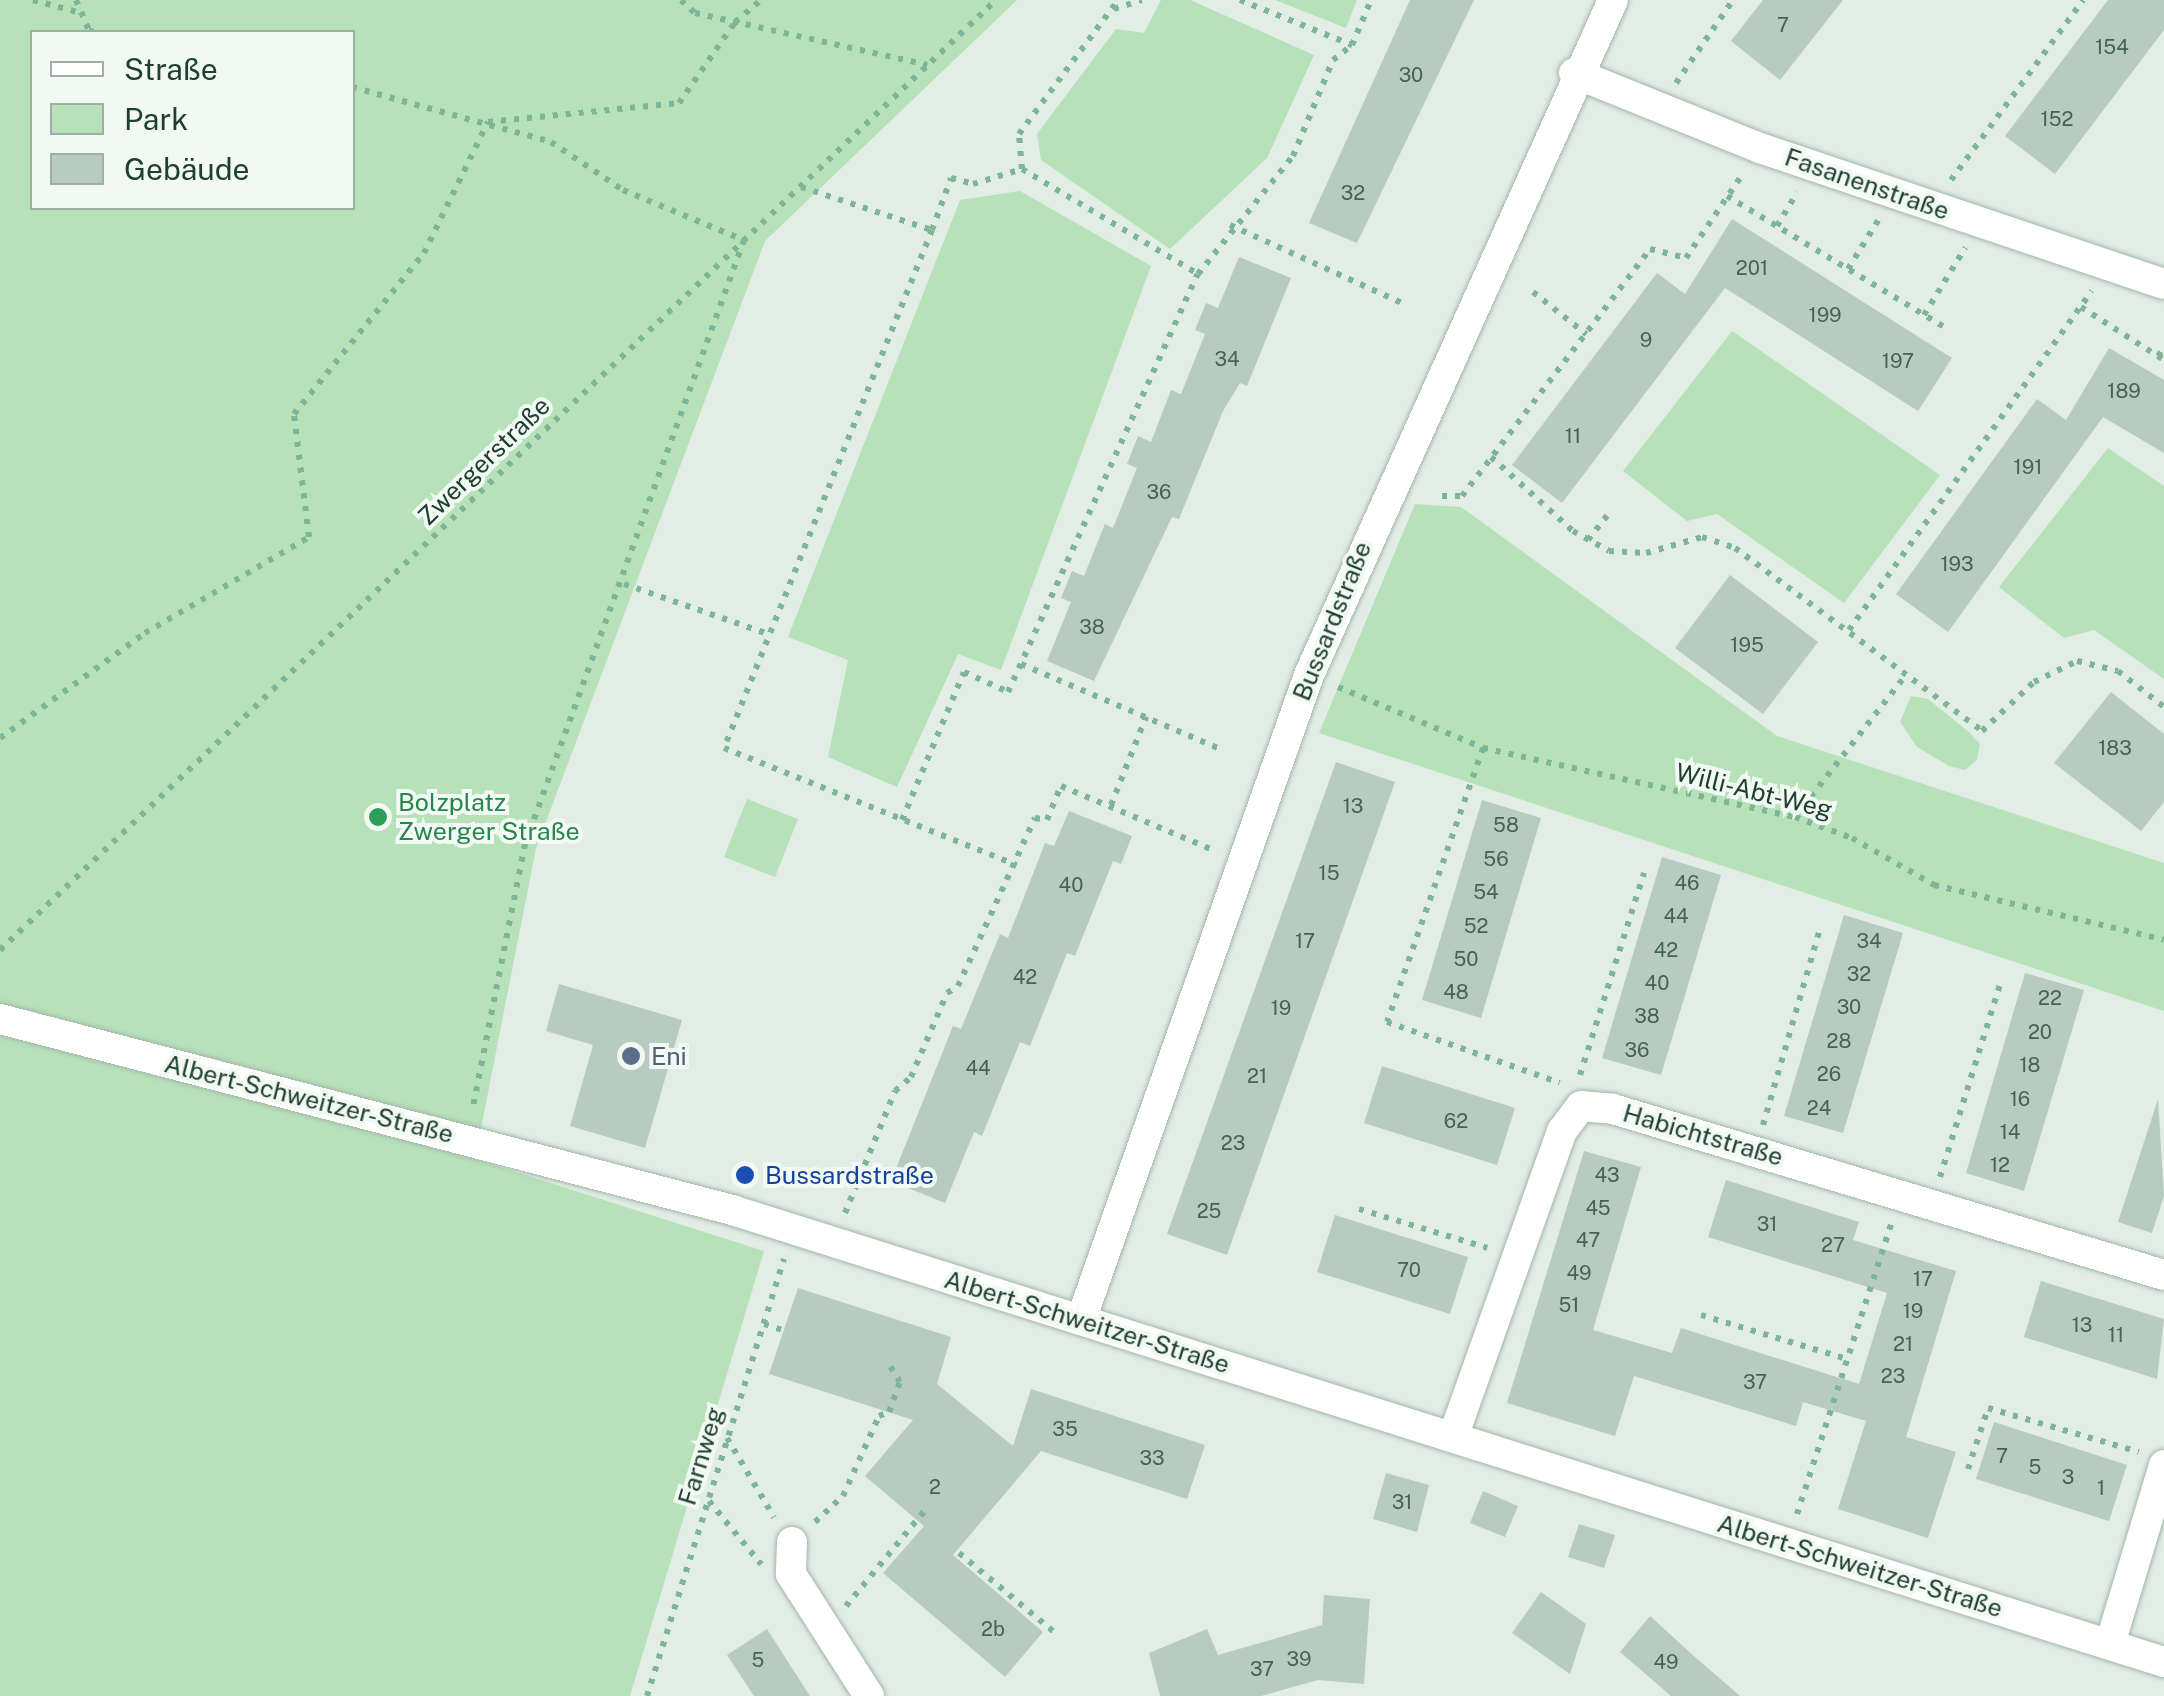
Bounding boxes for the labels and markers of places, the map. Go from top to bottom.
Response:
place label: Bolzplatz Zwerger Straße [398,788,580,847]
marker: Bolzplatz Zwerger Straße [367,806,389,828]
place label: Eni [651,1041,687,1071]
marker: Eni [620,1045,642,1067]
place label: Bussardstraße [765,1160,934,1190]
marker: Bussardstraße [734,1164,756,1186]

